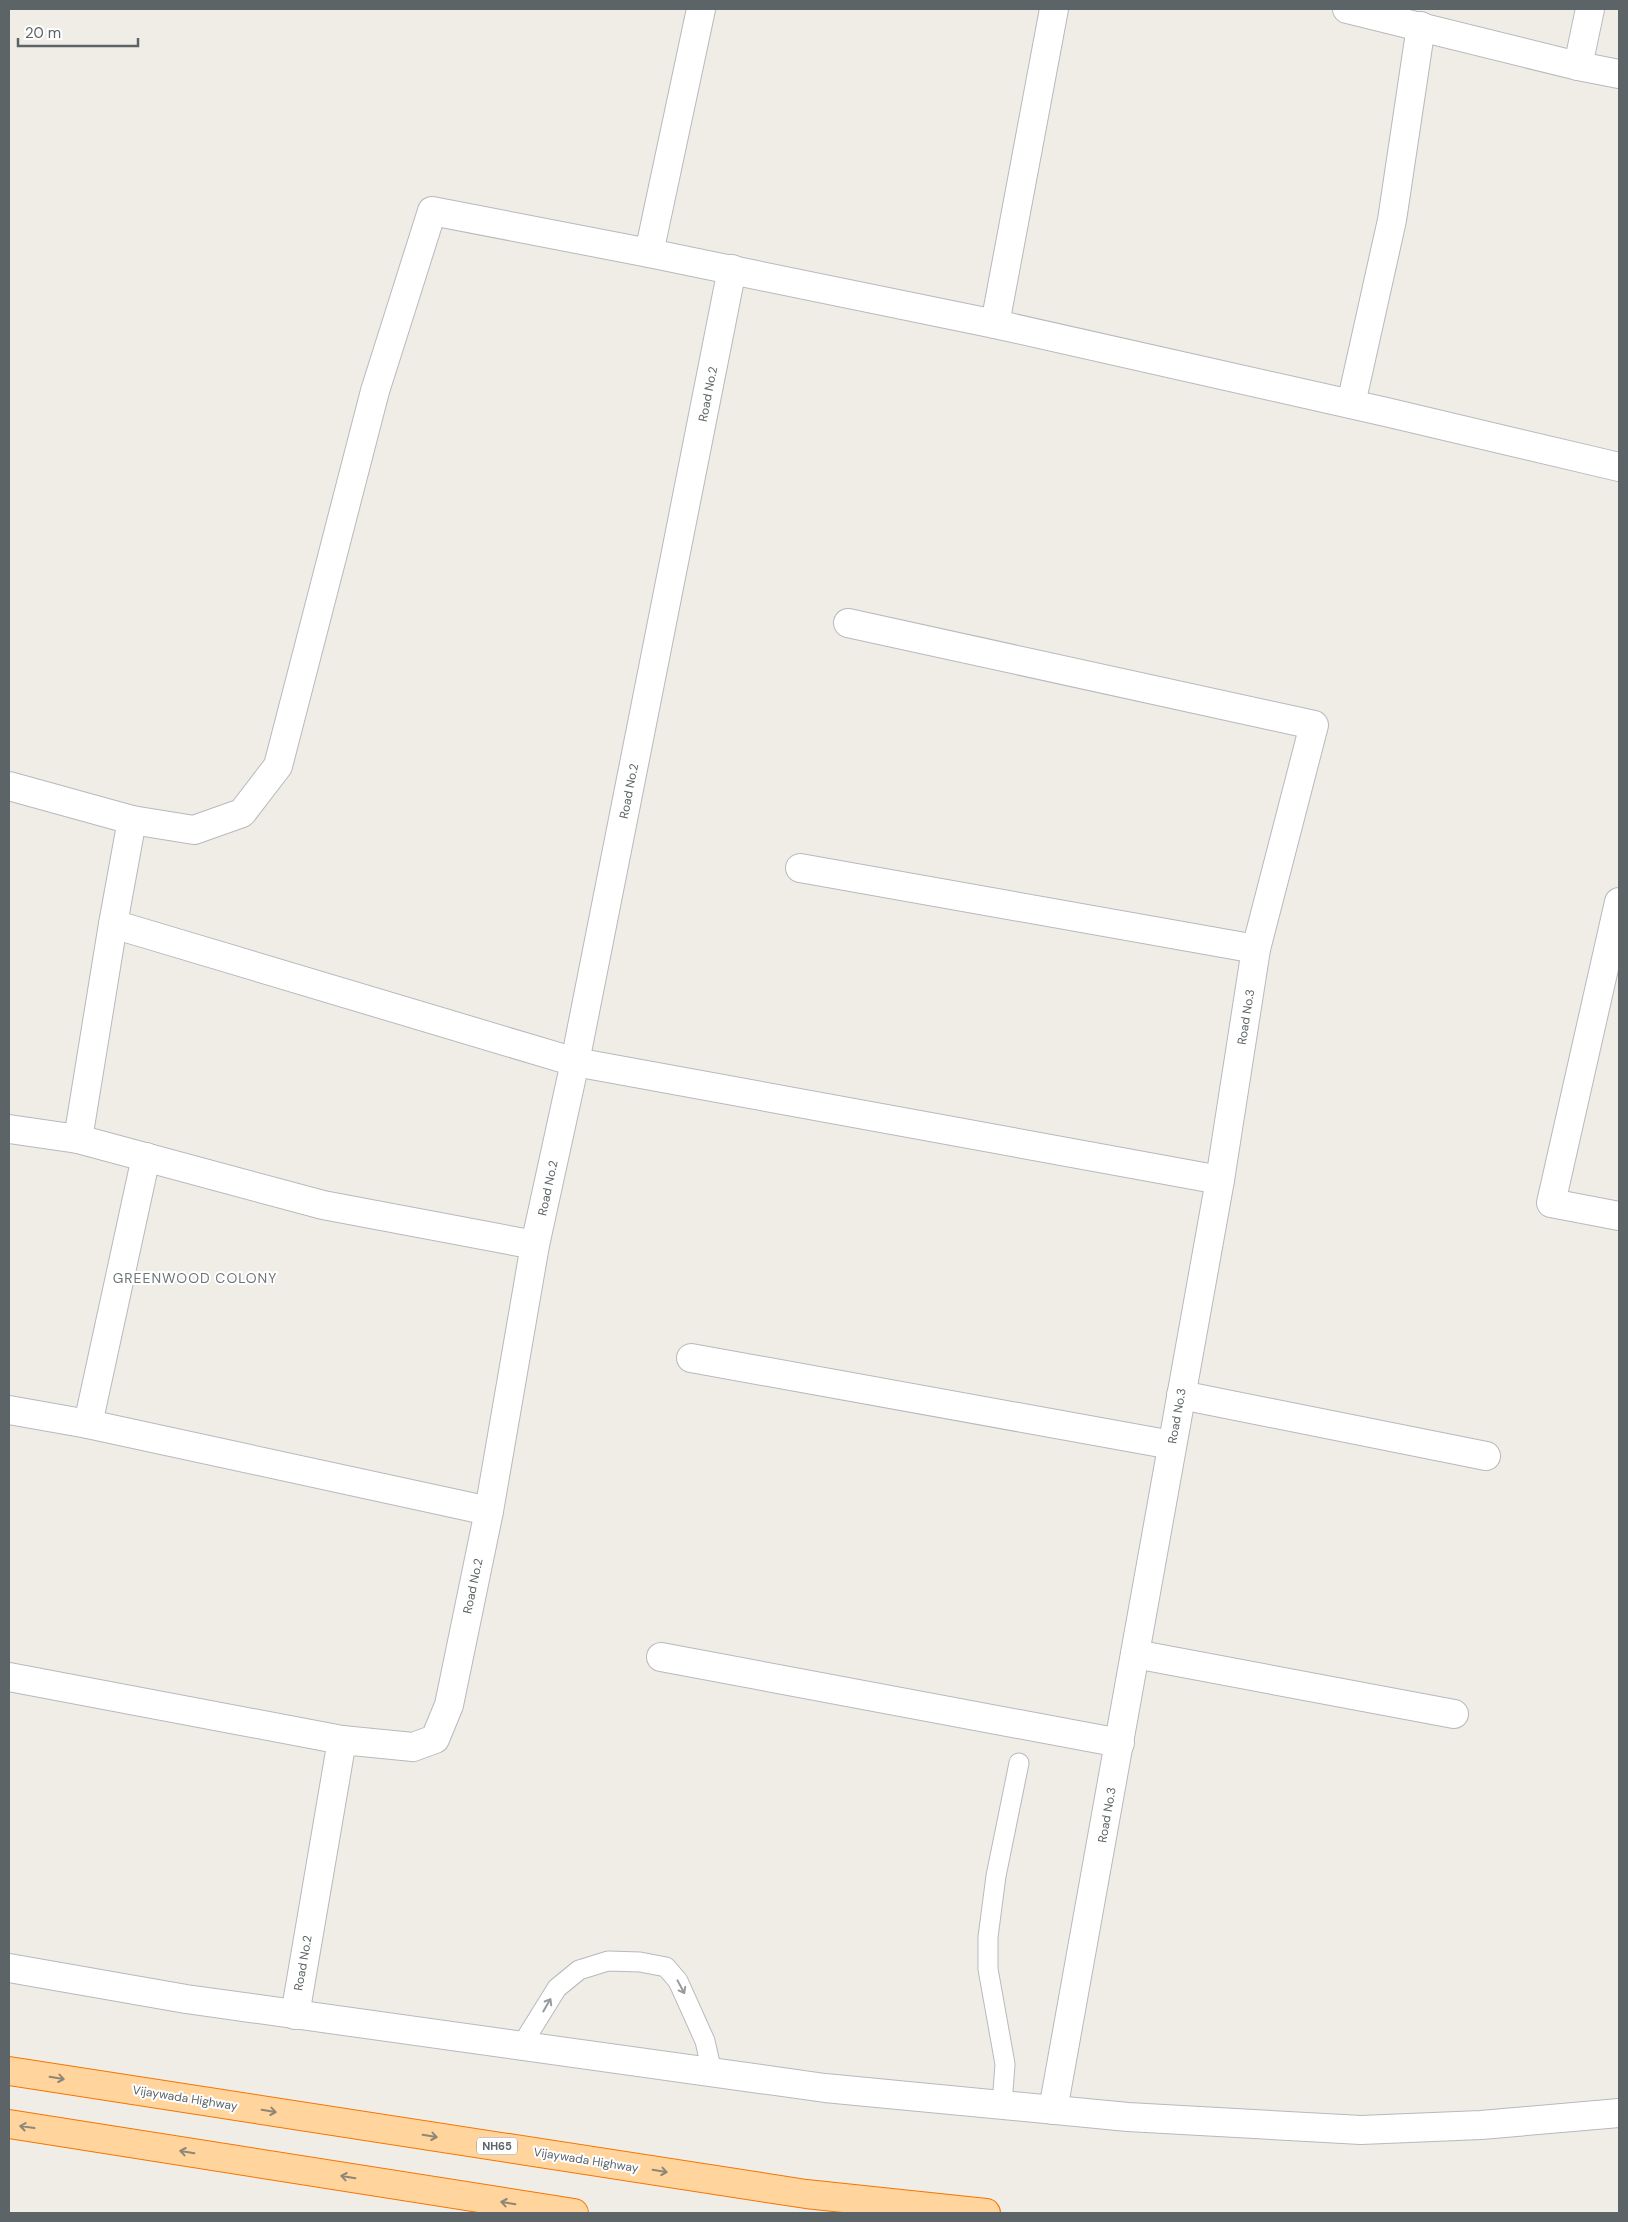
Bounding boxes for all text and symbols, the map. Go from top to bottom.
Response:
scale bar [18,15,138,47]
text: 20 m [25,23,61,43]
street label: Road No.2 [695,365,721,423]
street label: Road No.2 [616,762,642,820]
street label: Road No.3 [1234,988,1258,1046]
street label: Road No.2 [534,1159,562,1217]
district label: GREENWOOD COLONY [113,1269,277,1287]
street label: Road No.3 [1164,1387,1190,1445]
street label: Road No.2 [459,1557,487,1615]
street label: Road No.3 [1094,1786,1120,1844]
street label: Road No.2 [290,1934,316,1992]
one-way arrow [676,1980,686,1995]
one-way arrow [543,1998,553,2013]
one-way arrow [49,2073,65,2083]
street label: Vijaywada Highway [131,2082,239,2114]
one-way arrow [261,2106,277,2116]
one-way arrow [19,2121,35,2131]
one-way arrow [422,2131,438,2141]
road number: NH65 [477,2138,517,2154]
street label: Vijaywada Highway [532,2144,640,2176]
one-way arrow [180,2146,196,2156]
one-way arrow [651,2166,667,2176]
one-way arrow [340,2172,356,2182]
one-way arrow [501,2198,517,2208]

